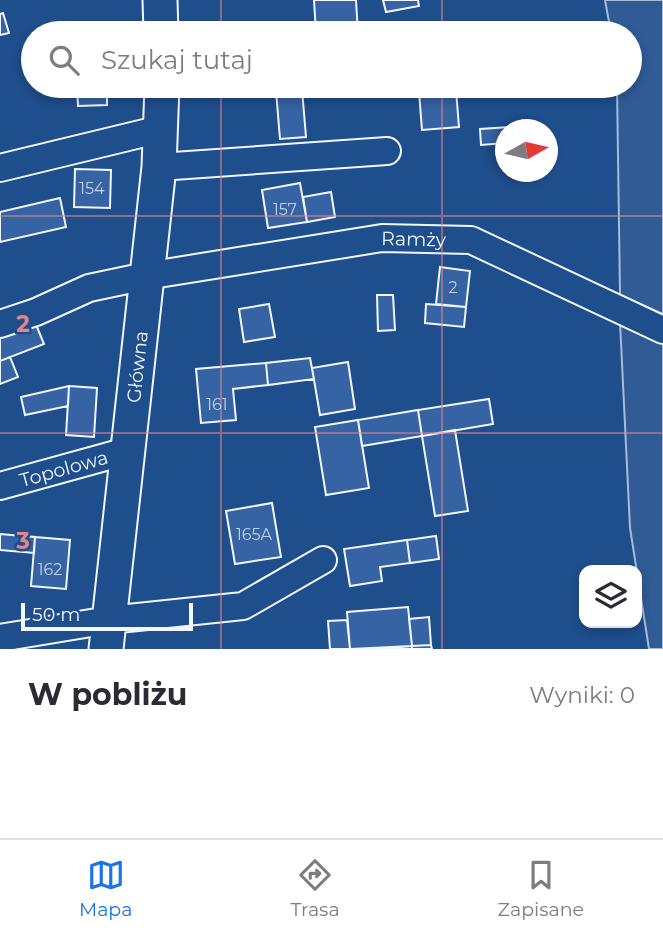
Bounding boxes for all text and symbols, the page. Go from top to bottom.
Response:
search box [21,21,642,98]
icon: search [45,41,83,79]
text: Szukaj tutaj [101,44,253,76]
north arrow [495,119,558,182]
house number: 154 [79,179,105,198]
house number: 157 [273,200,297,219]
street label: Ramży [381,226,447,251]
house number: 2 [448,278,458,297]
text: 2 [16,310,30,338]
street label: Główna [122,329,152,404]
house number: 161 [206,395,228,414]
street label: Topolowa [17,445,111,492]
house number: 165A [236,525,273,544]
text: 3 [15,527,30,555]
house number: 162 [38,560,62,579]
map controls [579,565,642,628]
button: layers [579,565,642,628]
scale bar [21,600,192,632]
text: 50 m [32,603,80,626]
text: W pobliżu [28,676,187,713]
text: Wyniki: 0 [529,681,635,709]
tab: Mapa [79,856,132,921]
tab: Trasa [290,856,340,921]
tab: Zapisane [498,856,584,921]

